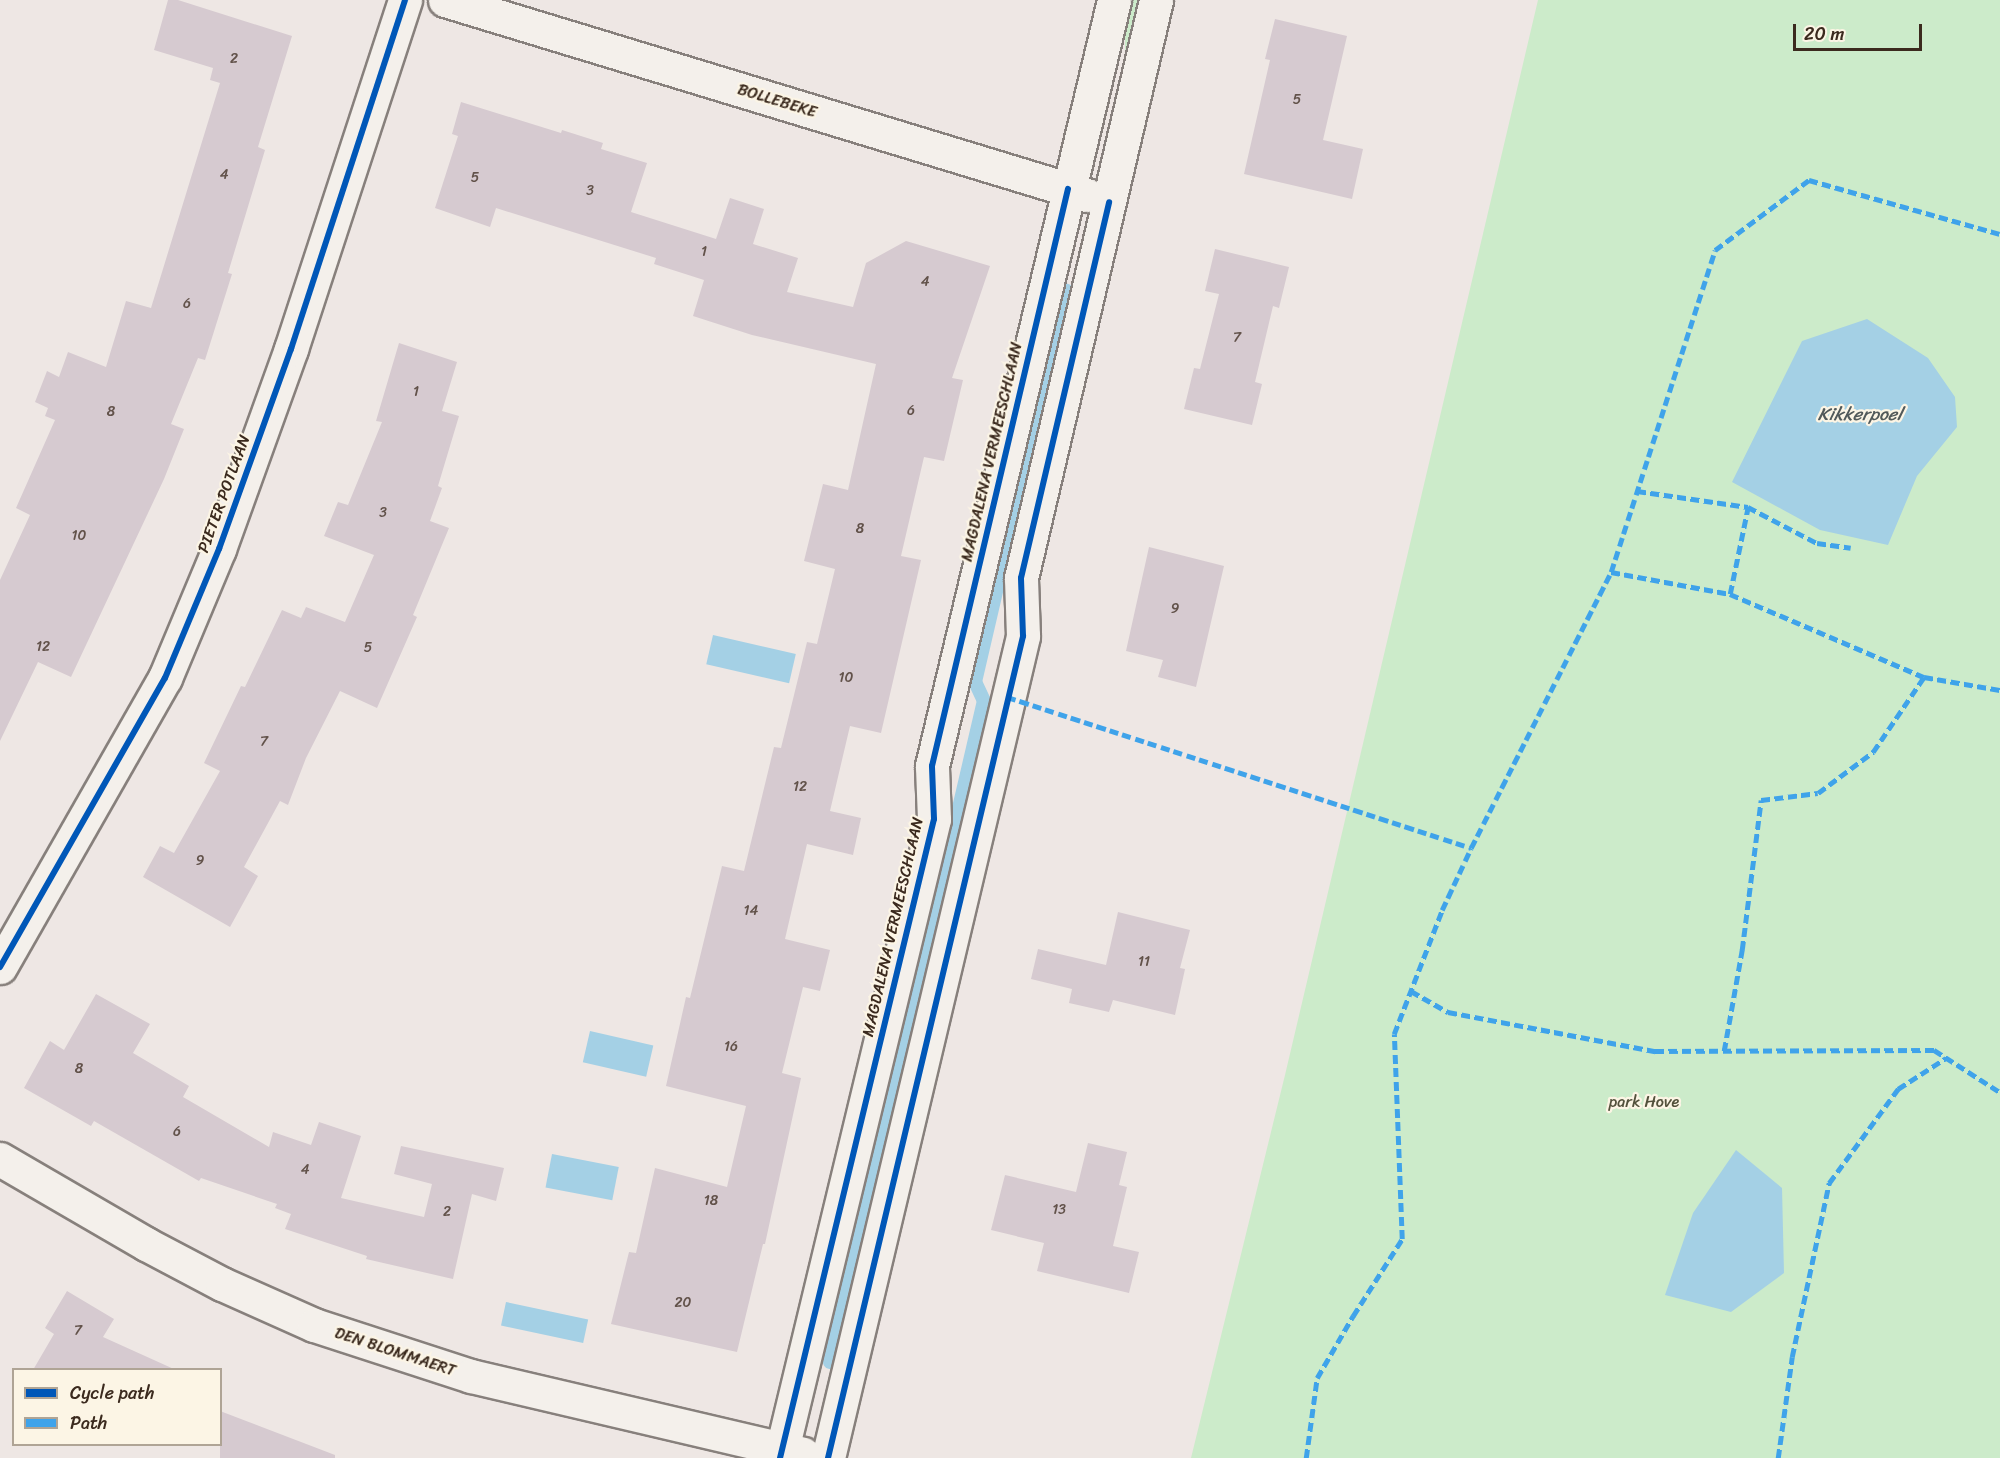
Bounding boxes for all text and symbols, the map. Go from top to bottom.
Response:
scale bar [1796,12,1925,50]
text: 20 m [1804,18,1844,50]
house number: 2 [230,51,238,67]
street label: BOLLEBEKE [735,80,819,122]
house number: 5 [1293,92,1301,108]
house number: 4 [220,167,228,183]
house number: 5 [471,170,479,186]
house number: 3 [586,183,594,199]
house number: 1 [701,244,707,260]
house number: 4 [921,274,929,290]
house number: 6 [183,296,191,312]
house number: 7 [1233,330,1241,346]
street label: MAGDALENA VERMEESCHLAAN [957,341,1027,563]
house number: 1 [413,384,419,400]
house number: 6 [907,403,915,419]
water label: Kikkerpoel [1818,403,1902,425]
house number: 8 [107,404,115,420]
street label: PIETER POTLAAN [194,433,254,555]
house number: 3 [379,505,387,521]
house number: 8 [856,521,864,537]
house number: 10 [72,528,86,544]
house number: 9 [1171,601,1179,617]
house number: 12 [36,639,50,655]
house number: 5 [364,640,372,656]
house number: 10 [839,670,853,686]
house number: 7 [260,734,268,750]
house number: 12 [793,779,807,795]
street label: MAGDALENA VERMEESCHLAAN [858,816,928,1038]
house number: 9 [196,853,204,869]
house number: 14 [744,903,758,919]
house number: 11 [1138,954,1150,970]
house number: 16 [724,1039,738,1055]
house number: 8 [75,1061,83,1077]
park label: park Hove [1609,1092,1679,1112]
house number: 6 [173,1124,181,1140]
house number: 4 [301,1162,309,1178]
house number: 18 [704,1193,718,1209]
house number: 13 [1052,1202,1066,1218]
house number: 2 [443,1204,451,1220]
house number: 20 [675,1295,691,1311]
house number: 7 [74,1323,82,1339]
street label: DEN BLOMMAERT [333,1324,457,1380]
legend [12,1368,222,1446]
text: Cycle path [70,1377,154,1409]
text: Path [70,1407,107,1439]

